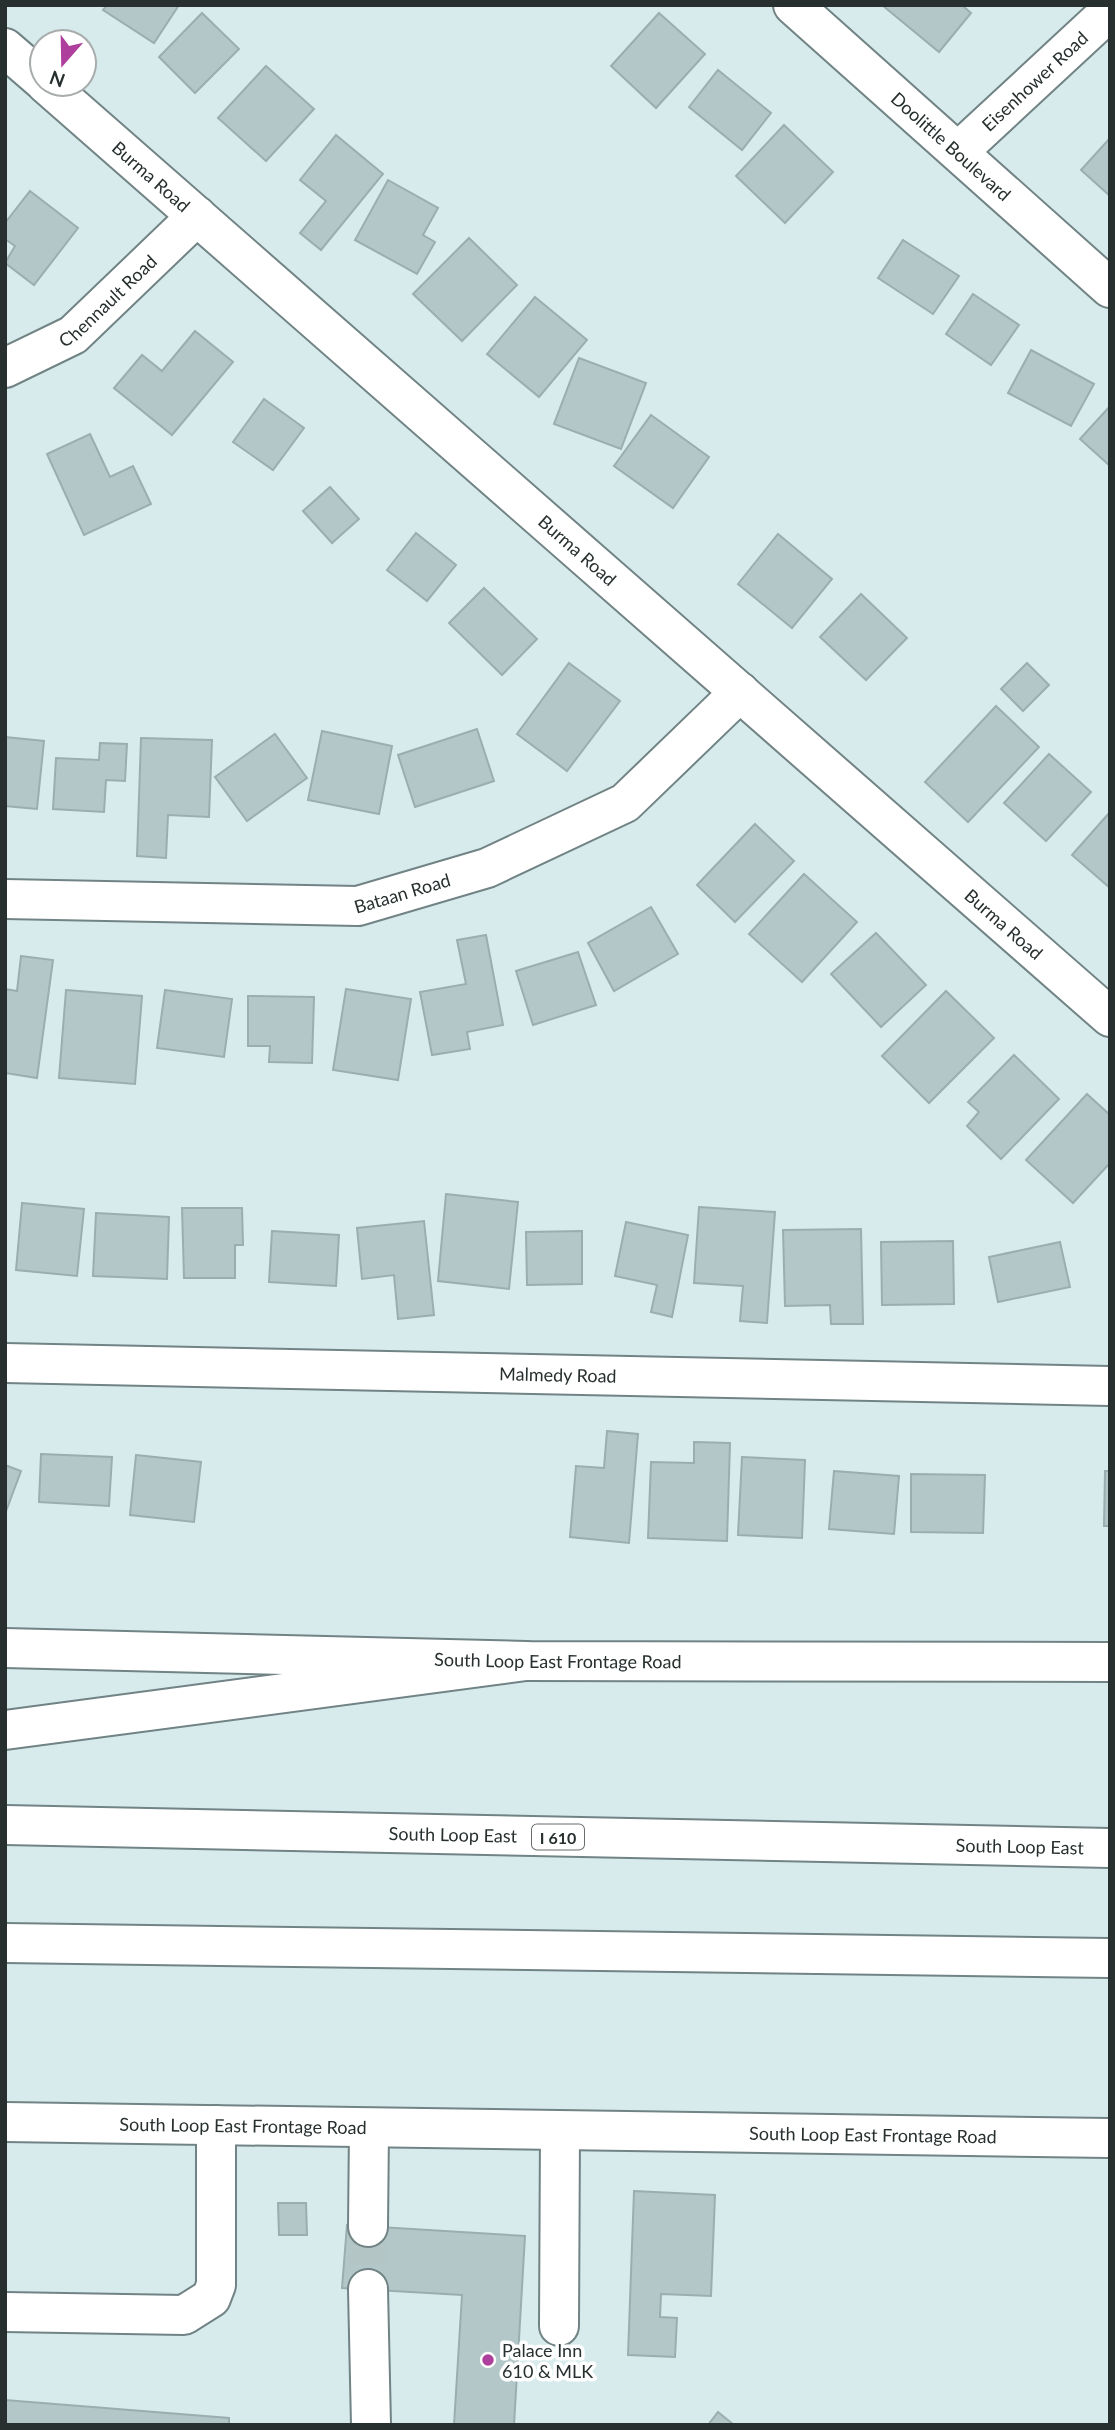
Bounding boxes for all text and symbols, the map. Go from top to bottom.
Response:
street label: Eisenhower Road [977,27,1092,135]
north arrow [28,28,98,98]
text: N [46,66,68,93]
street label: Doolittle Boulevard [887,87,1016,205]
street label: Burma Road [108,136,195,216]
street label: Chennault Road [55,250,161,351]
street label: Burma Road [534,510,621,590]
street label: Bataan Road [351,868,453,918]
street label: Burma Road [960,884,1047,964]
street label: Malmedy Road [499,1362,617,1387]
street label: South Loop East Frontage Road [434,1648,682,1672]
street label: South Loop East [389,1822,518,1847]
road number: I 610 [532,1825,584,1850]
street label: South Loop East [955,1834,1085,1858]
street label: South Loop East Frontage Road [119,2113,367,2138]
street label: South Loop East Frontage Road [749,2122,997,2147]
place label: Palace Inn 610 & MLK [502,2339,593,2382]
marker: Palace Inn 610 & MLK [480,2352,496,2368]

